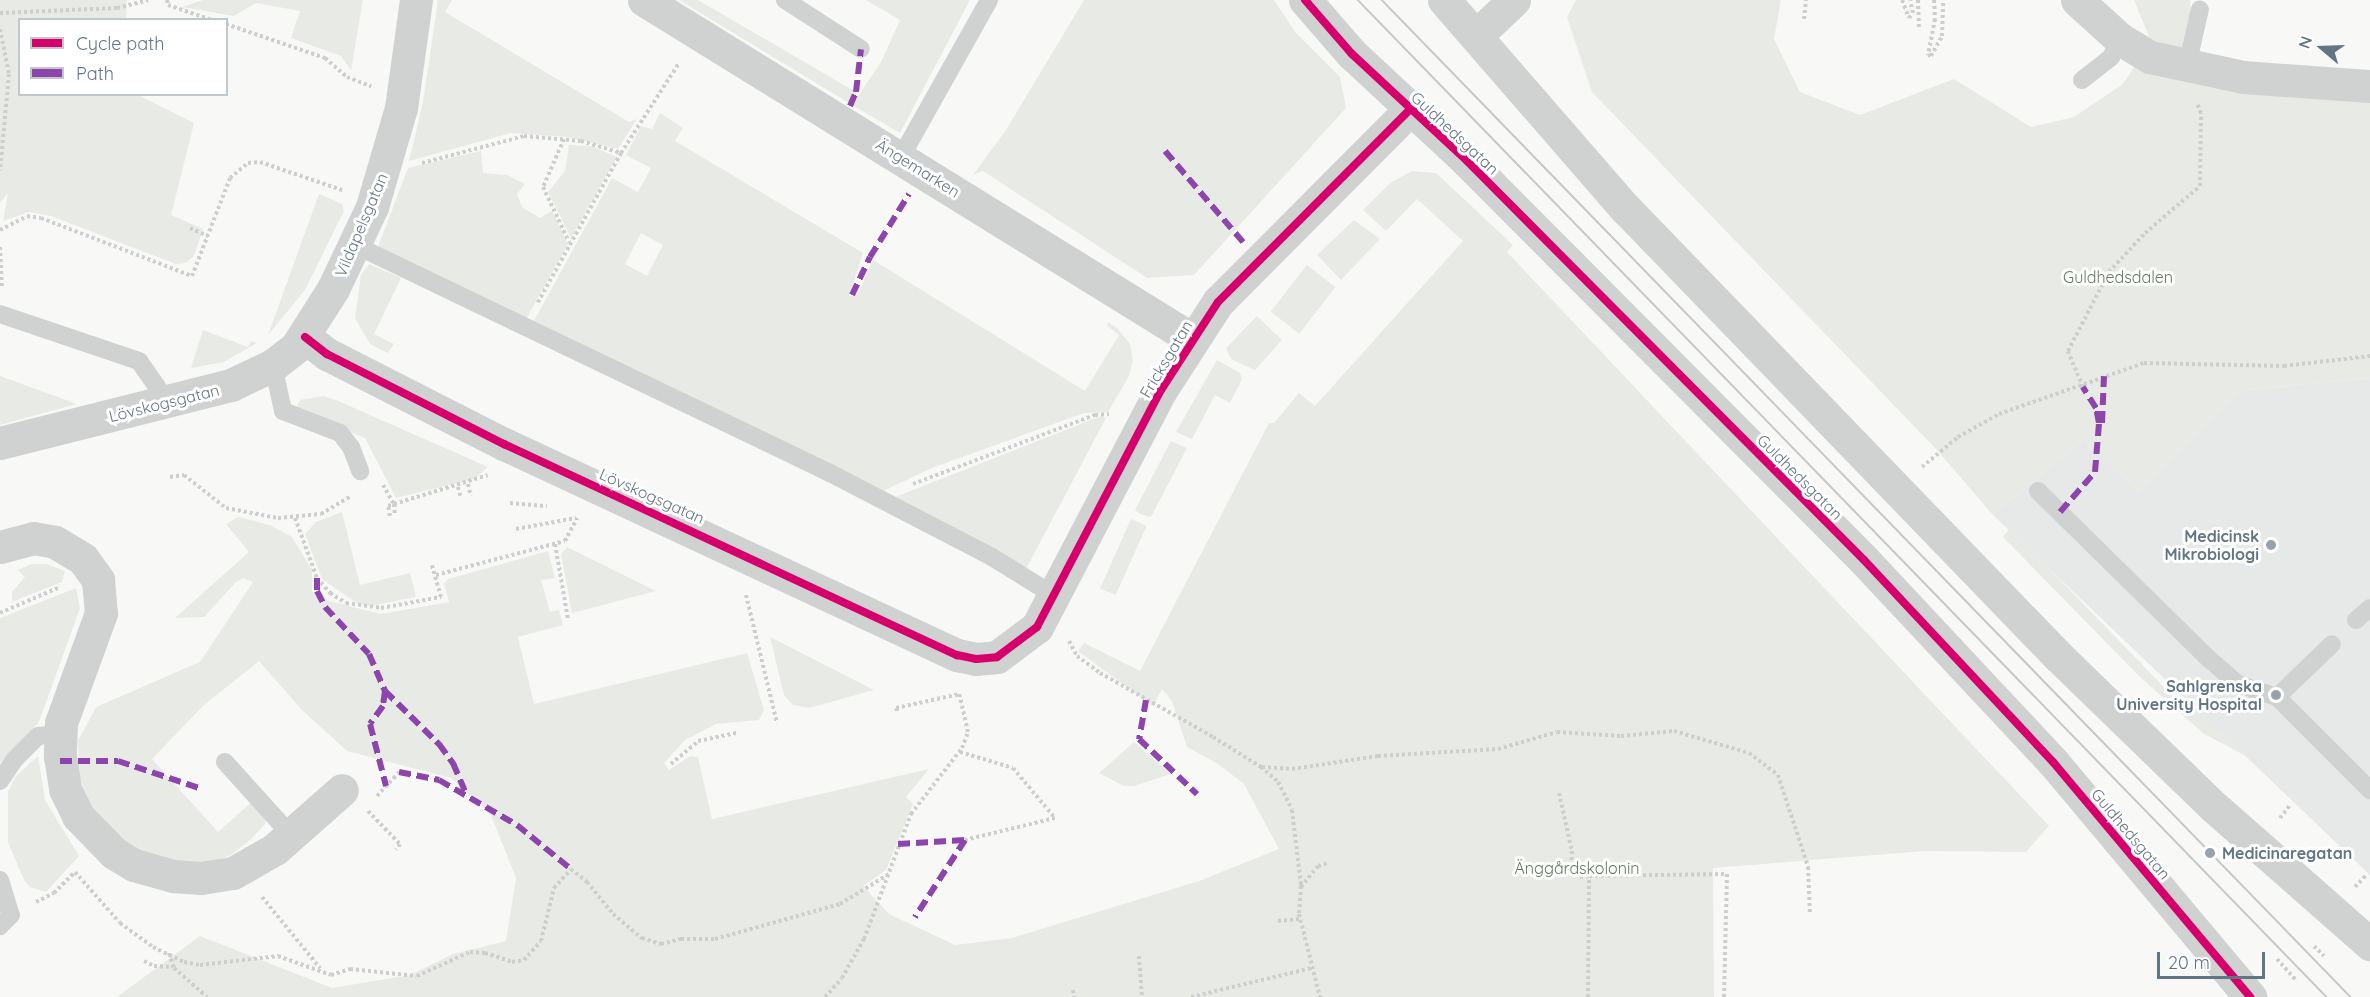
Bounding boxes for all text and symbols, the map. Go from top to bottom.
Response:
legend [18,18,228,96]
north arrow [2292,18,2352,78]
text: Cycle path [76,32,164,55]
text: N [2294,33,2316,51]
text: Path [76,62,114,85]
street label: Guldhedsgatan [1407,88,1503,178]
street label: Ängemarken [873,135,963,201]
street label: Vildapelsgatan [331,170,391,280]
park label: Guldhedsdalen [2063,267,2173,287]
street label: Fricksgatan [1135,317,1197,401]
street label: Lövskogsgatan [107,380,221,426]
street label: Guldhedsgatan [1753,430,1847,524]
street label: Lövskogsgatan [596,464,708,528]
place label: Medicinsk Mikrobiologi [2165,526,2259,564]
marker: Medicinsk Mikrobiologi [2264,538,2278,552]
place label: Sahlgrenska University Hospital [2116,676,2262,714]
marker: Sahlgrenska University Hospital [2267,686,2285,704]
street label: Guldhedsgatan [2087,785,2175,883]
place label: Medicinaregatan [2222,843,2352,863]
marker: Medicinaregatan [2203,846,2217,860]
park label: Änggårdskolonin [1514,858,1640,878]
scale bar [2160,940,2268,978]
text: 20 m [2168,951,2210,974]

